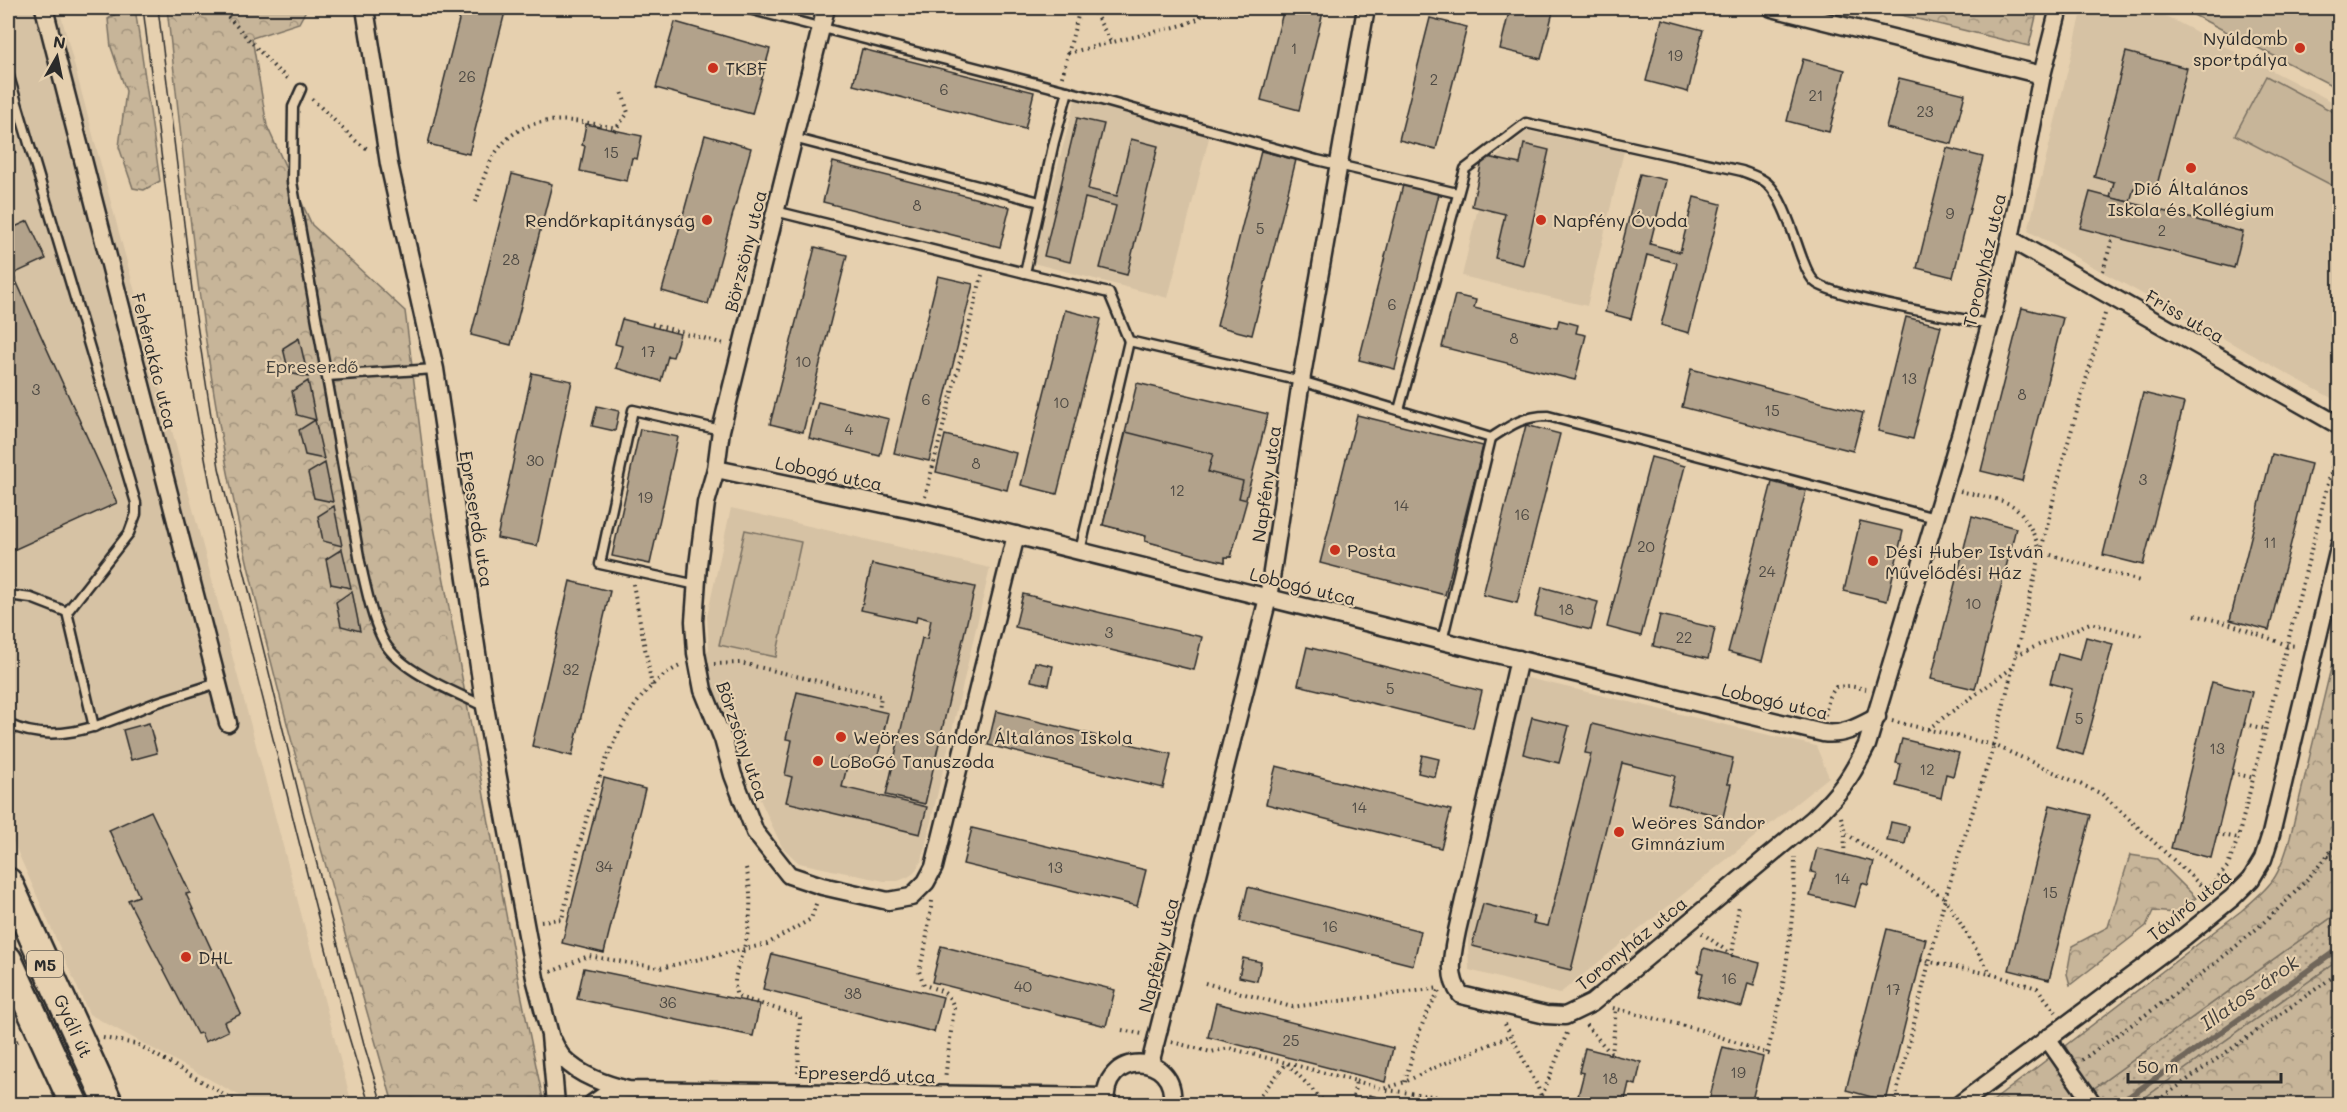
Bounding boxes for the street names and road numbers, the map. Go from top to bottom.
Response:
street label: Börzsöny utca [718,187,772,315]
street label: Toronyház utca [1957,191,2011,329]
street label: Friss utca [2141,284,2229,348]
street label: Fehérakác utca [126,290,184,432]
street label: Napfény utca [1246,424,1286,544]
street label: Epreserdő utca [454,449,500,589]
street label: Lobogó utca [773,450,885,496]
street label: Lobogó utca [1247,561,1359,611]
street label: Lobogó utca [1719,677,1831,725]
street label: Börzsöny utca [711,678,775,804]
street label: Távíró utca [2142,864,2236,946]
street label: Toronyház utca [1570,891,1692,995]
street label: Napfény utca [1132,895,1184,1015]
road number: M5 [27,951,63,977]
street label: Gyáli út [49,990,98,1062]
street label: Epreserdő utca [798,1060,936,1088]

